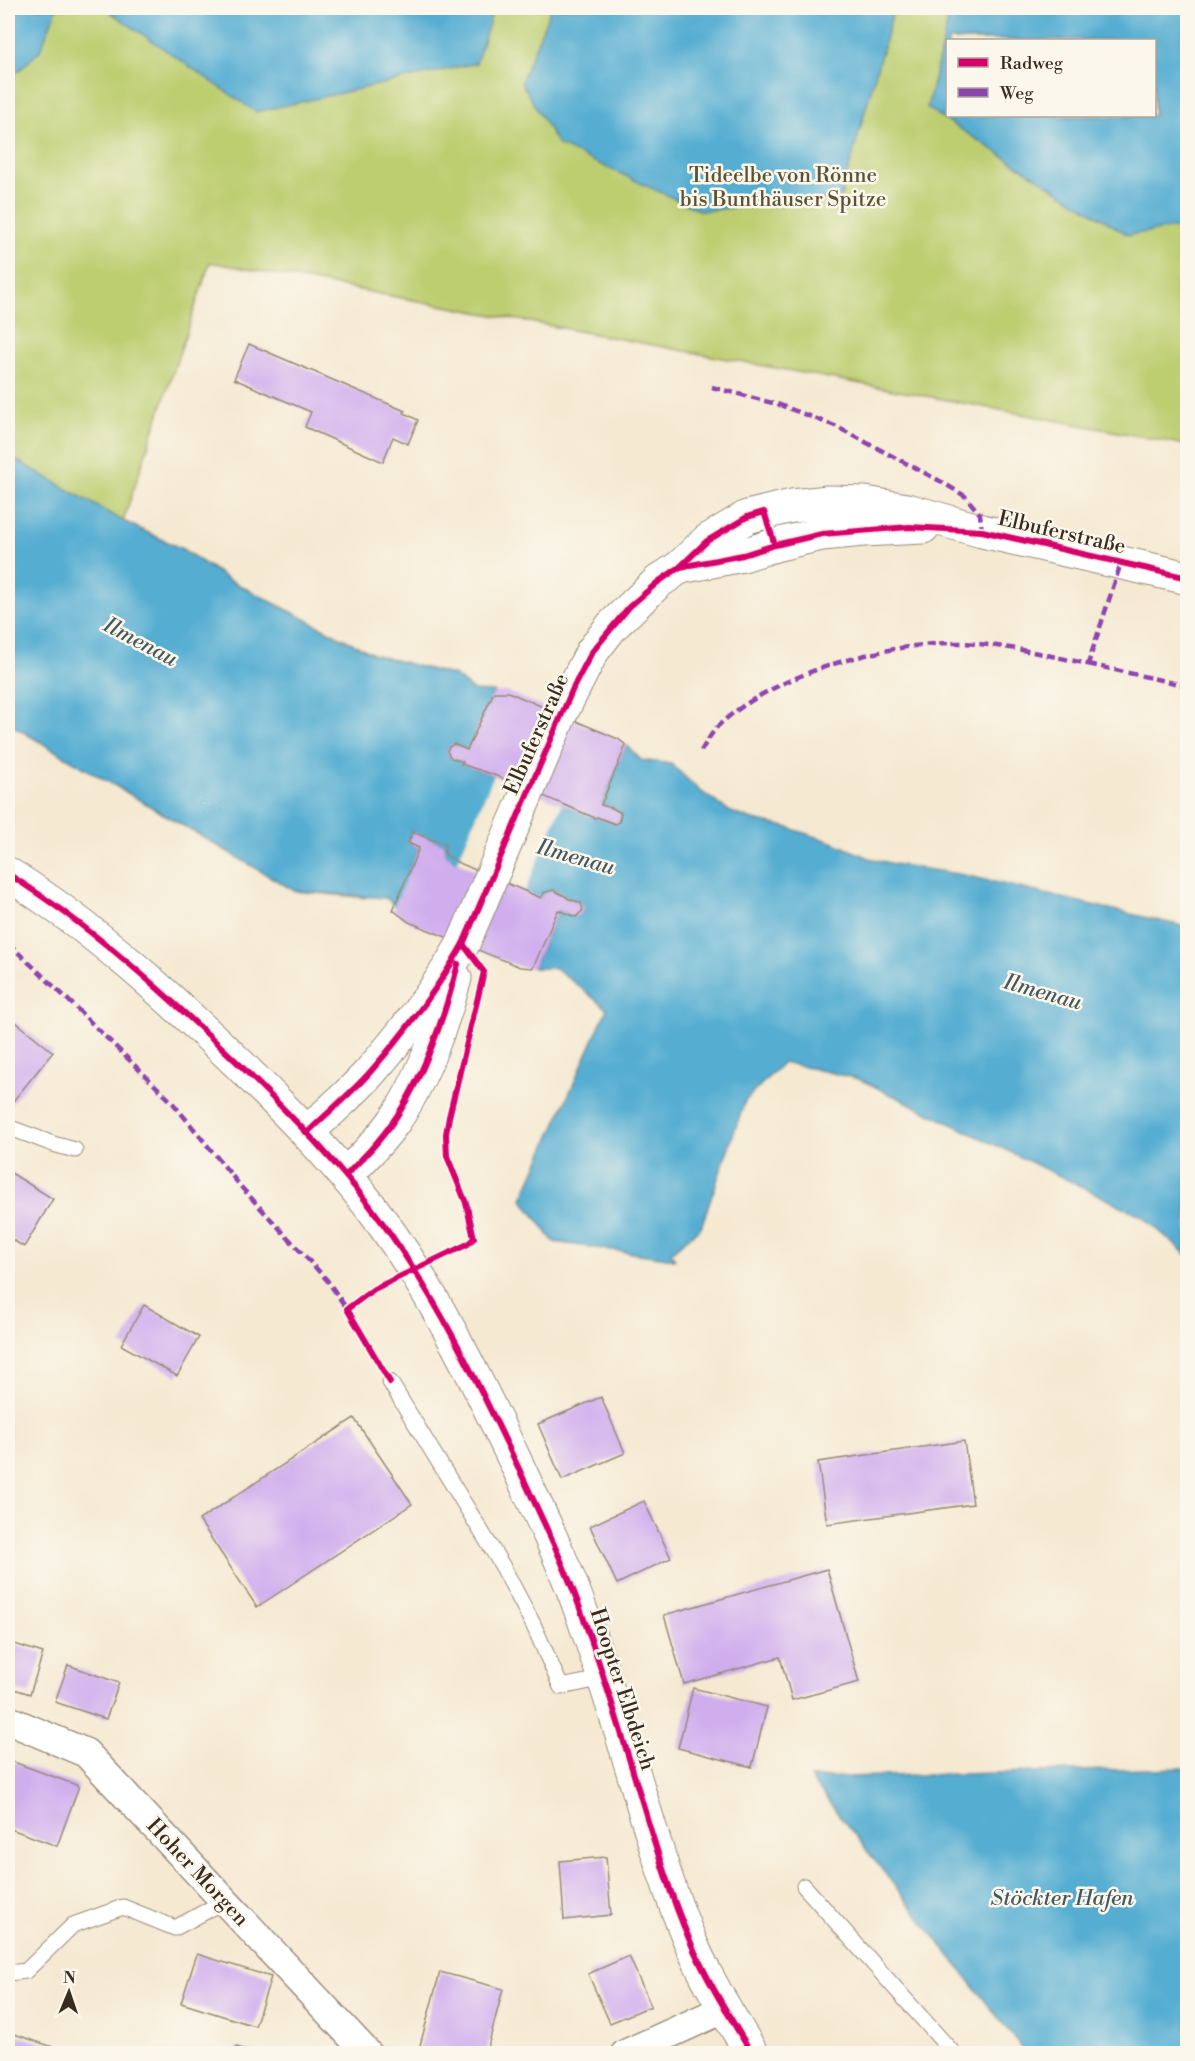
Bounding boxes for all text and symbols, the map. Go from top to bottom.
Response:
legend [946,39,1156,117]
text: Radweg [1000,52,1064,75]
text: Weg [999,82,1034,105]
park label: Tideelbe von Rönne bis Bunthäuser Spitze [680,163,886,213]
street label: Elbuferstraße [995,506,1128,560]
water label: Ilmenau [98,611,182,673]
street label: Elbuferstraße [499,670,575,799]
water label: Ilmenau [532,833,618,882]
water label: Ilmenau [999,968,1085,1017]
street label: Hoopter Elbdeich [584,1605,661,1774]
street label: Hoher Morgen [141,1813,254,1932]
water label: Stöckter Hafen [991,1885,1134,1912]
north arrow [39,1962,99,2022]
text: N [63,1968,77,1988]

